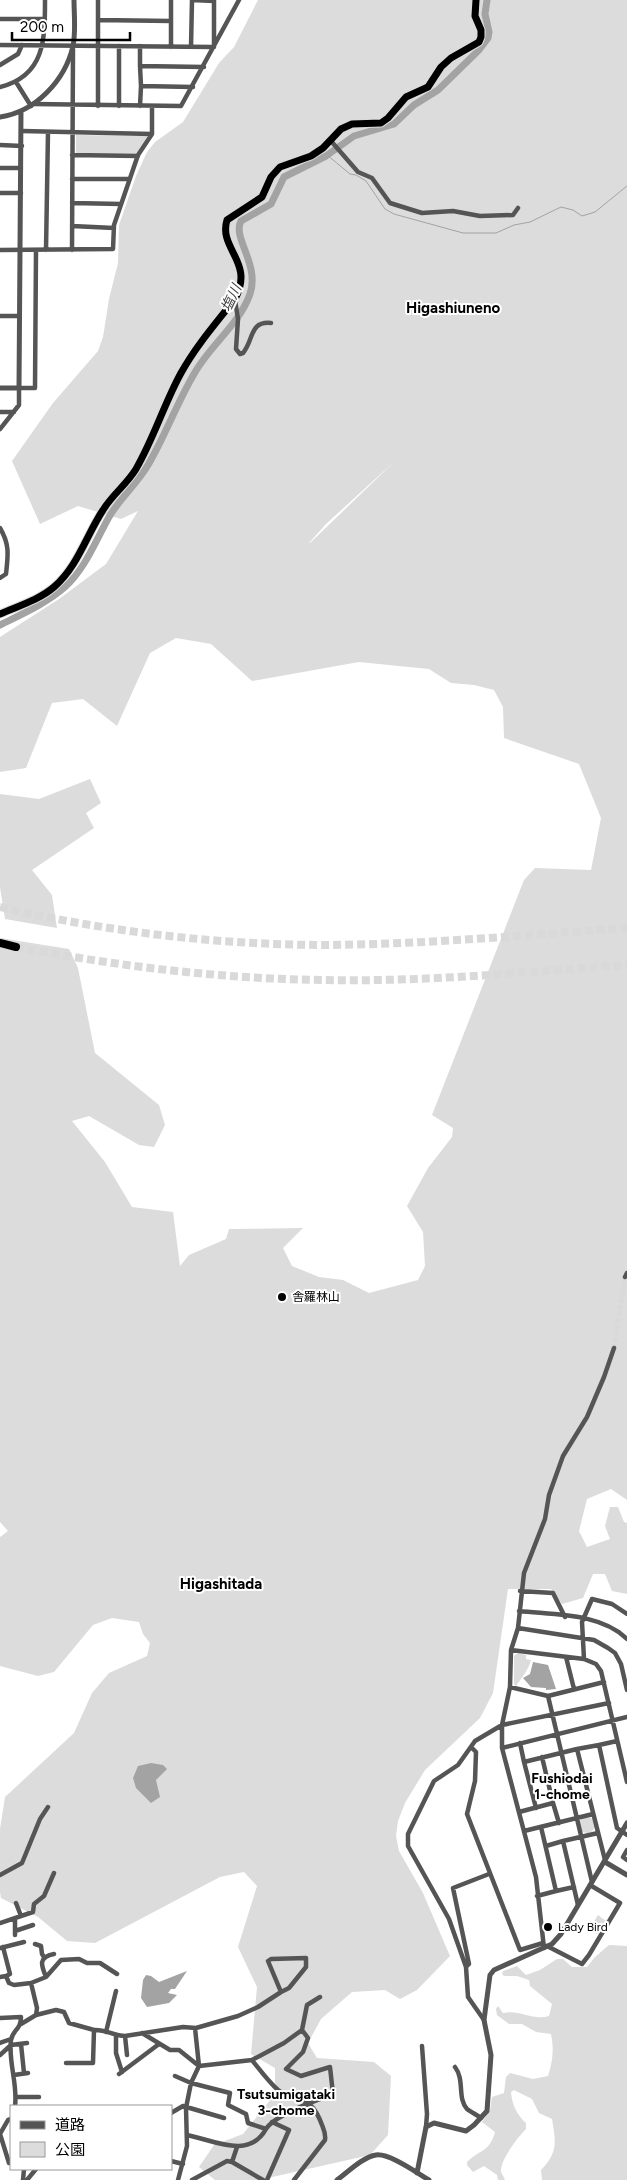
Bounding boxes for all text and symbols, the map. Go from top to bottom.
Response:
scale bar [12,10,130,42]
text: 200 m [20,18,64,36]
water label: 塩川 [218,280,246,314]
district label: Higashiuneno [406,299,500,317]
place label: 舎羅林山 [292,1290,340,1304]
marker: 舎羅林山 [276,1291,288,1303]
district label: Higashitada [180,1575,262,1593]
district label: Fushiodai 1-chome [531,1770,593,1803]
place label: Lady Bird [558,1920,608,1934]
marker: Lady Bird [542,1921,554,1933]
district label: Tsutsumigataki 3-chome [237,2086,335,2119]
legend [10,2105,172,2170]
text: 道路 [55,2116,85,2134]
text: 公園 [55,2141,85,2159]

